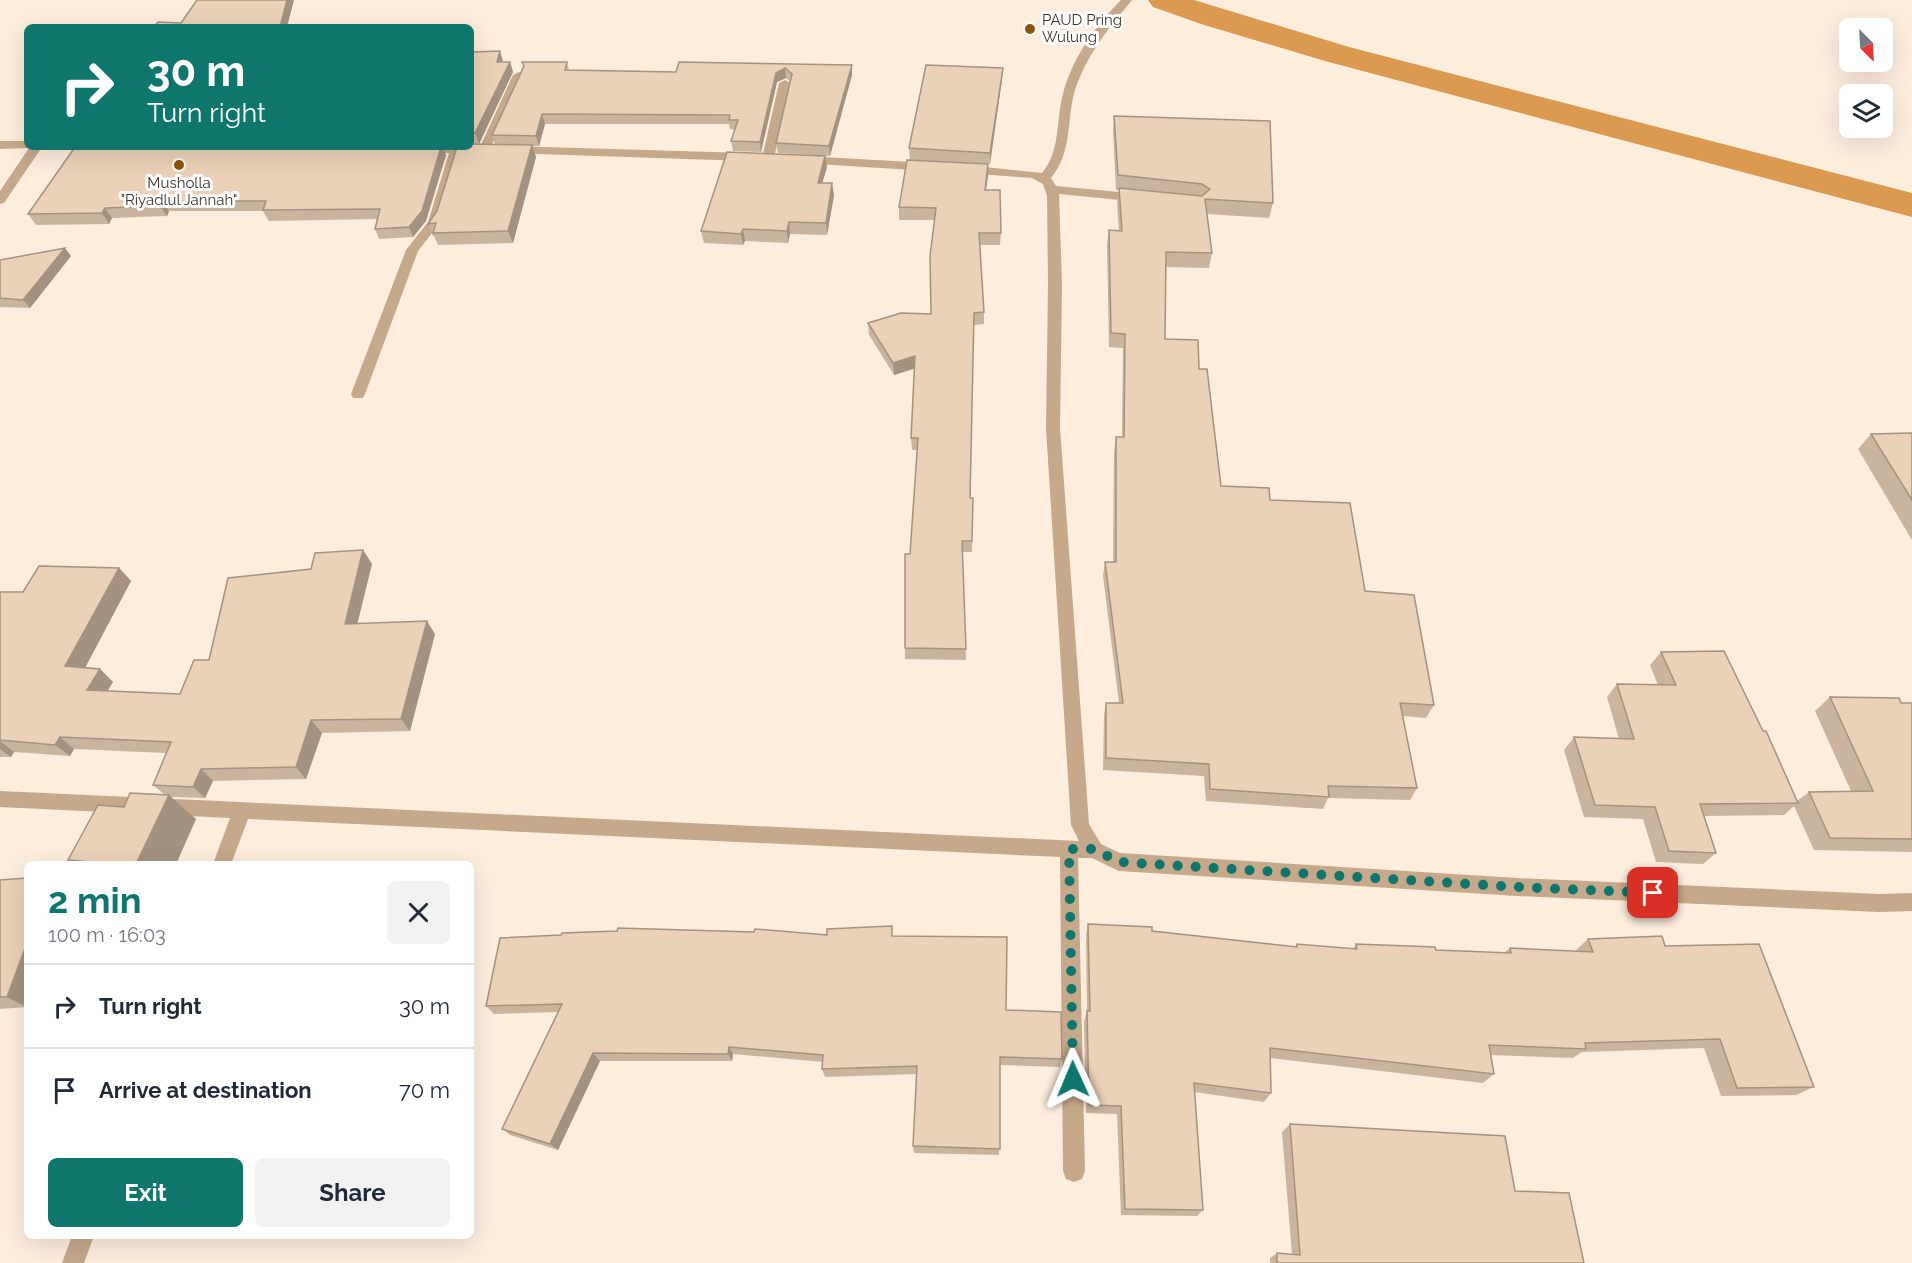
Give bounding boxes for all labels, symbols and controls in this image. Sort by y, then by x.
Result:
place label: PAUD Pring Wulung [1042,11,1122,46]
north arrow [1839,18,1893,72]
map controls [1839,18,1893,138]
marker: PAUD Pring Wulung [1023,22,1037,36]
text: 30 m [147,47,245,96]
icon: right [48,48,126,126]
button: layers [1839,84,1893,138]
text: Turn right [147,97,266,128]
marker: Musholla "Riyadlul Jannah" [172,158,186,172]
place label: Musholla "Riyadlul Jannah" [121,174,237,209]
pin [1627,867,1678,918]
icon: arrive [1636,876,1669,909]
text: 2 min [48,879,141,921]
button: close [387,881,450,944]
text: 100 m · 16:03 [48,923,166,947]
icon: right [48,990,81,1023]
text: Turn right [99,993,202,1019]
text: 30 m [399,993,450,1019]
position arrow [1041,1047,1105,1111]
icon: arrive [48,1074,81,1107]
text: Arrive at destination [99,1077,312,1103]
text: 70 m [399,1077,450,1103]
button: Exit [48,1158,243,1227]
button: Share [255,1158,450,1227]

